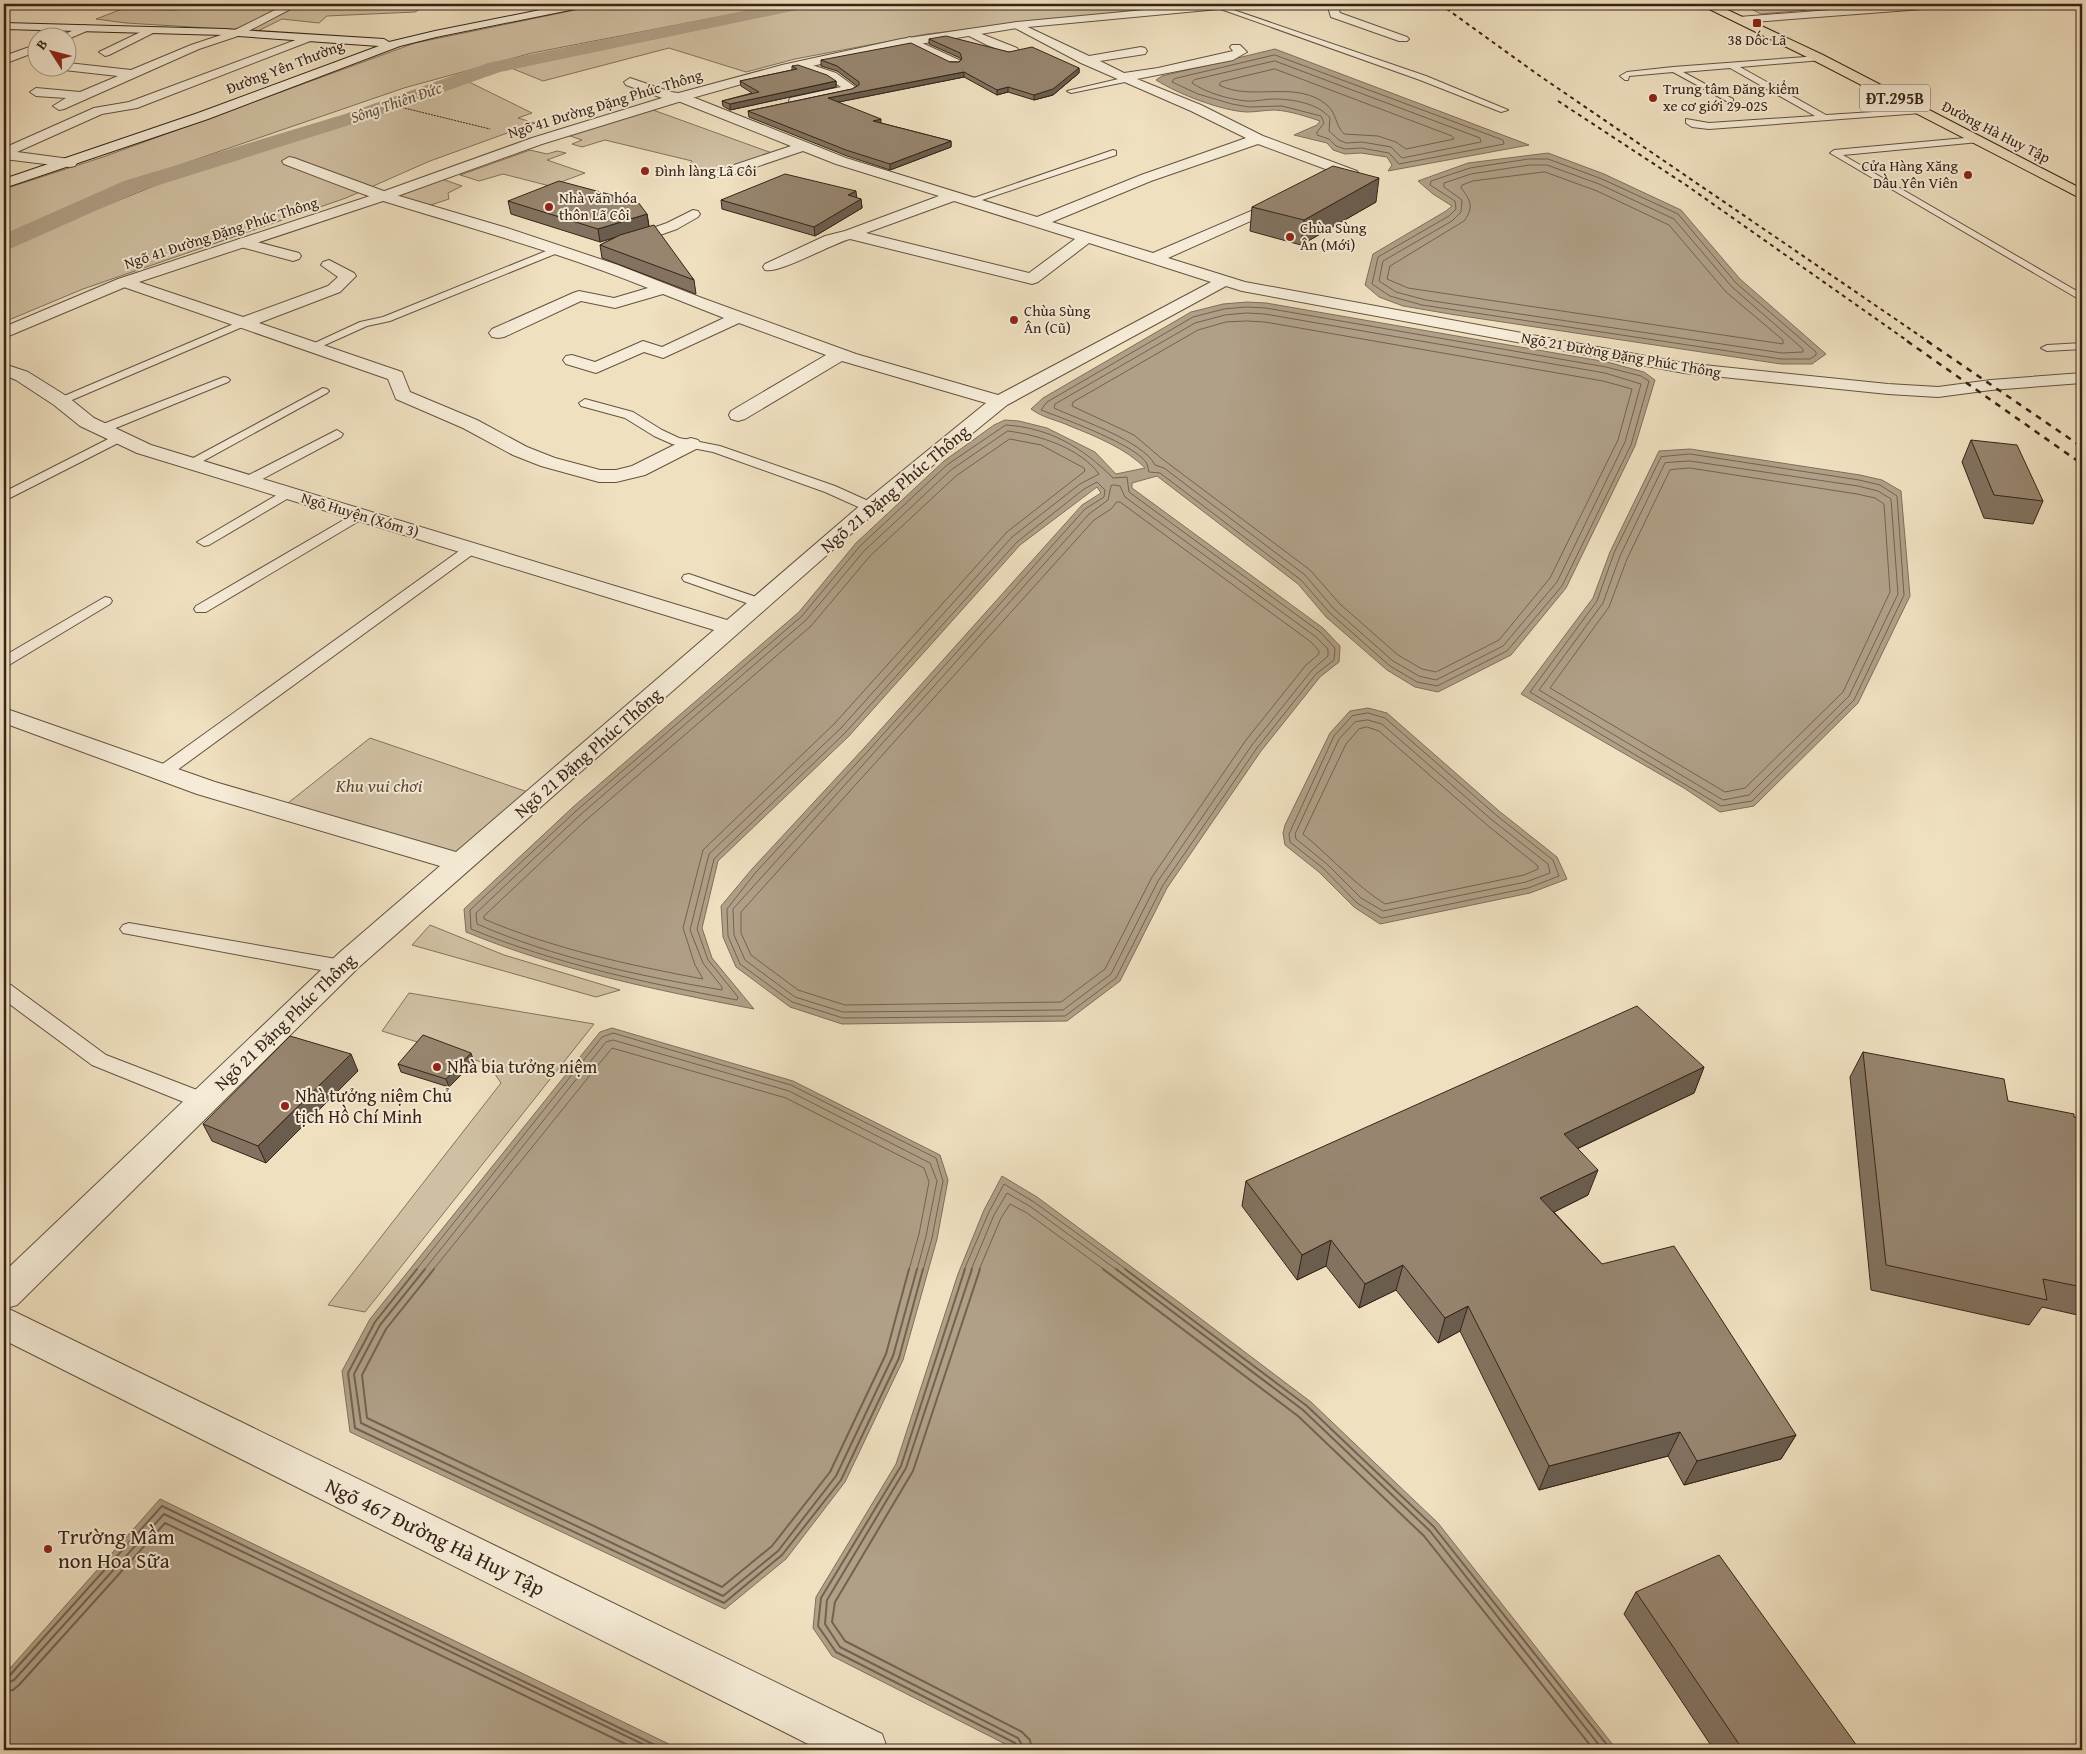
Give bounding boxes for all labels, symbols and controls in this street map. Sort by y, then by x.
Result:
marker: 38 Dốc Lã [1751,17,1763,29]
north arrow [28,28,78,78]
place label: 38 Dốc Lã [1728,29,1786,50]
street label: Đường Yên Thường [223,34,347,99]
text: B [31,35,52,54]
street label: Ngõ 41 Đường Đặng Phúc Thông [505,64,705,143]
water label: Sông Thiên Đức [347,75,446,129]
place label: Trung tâm Đăng kiểm xe cơ giới 29-02S [1663,78,1800,116]
road number: ĐT.295B [1860,85,1930,112]
marker: Trung tâm Đăng kiểm xe cơ giới 29-02S [1647,92,1659,104]
street label: Đường Hà Huy Tập [1938,95,2054,168]
place label: Cửa Hàng Xăng Dầu Yên Viên [1861,155,1959,193]
place label: Đình làng Lã Côi [655,160,757,181]
marker: Đình làng Lã Côi [639,165,651,177]
marker: Cửa Hàng Xăng Dầu Yên Viên [1962,169,1974,181]
place label: Nhà văn hóa thôn Lã Côi [559,187,637,225]
street label: Ngõ 41 Đường Đặng Phúc Thông [121,191,321,274]
marker: Nhà văn hóa thôn Lã Côi [543,201,555,213]
place label: Chùa Sùng Ân (Mới) [1300,217,1367,255]
marker: Chùa Sùng Ân (Mới) [1284,231,1296,243]
place label: Chùa Sùng Ân (Cũ) [1024,300,1091,338]
marker: Chùa Sùng Ân (Cũ) [1008,314,1020,326]
street label: Ngõ 21 Đường Đặng Phúc Thông [1520,327,1723,383]
street label: Ngõ 21 Đặng Phúc Thông [814,418,975,559]
street label: Ngõ Huyện (Xóm 3) [299,487,422,542]
street label: Ngõ 21 Đặng Phúc Thông [508,681,667,824]
park label: Khu vui chơi [335,772,423,799]
street label: Ngõ 21 Đặng Phúc Thông [208,947,362,1096]
place label: Nhà bia tưởng niệm [447,1053,598,1080]
marker: Nhà bia tưởng niệm [431,1061,443,1073]
place label: Nhà tưởng niệm Chủ tịch Hồ Chí Minh [295,1082,452,1130]
marker: Nhà tưởng niệm Chủ tịch Hồ Chí Minh [279,1100,291,1112]
street label: Ngõ 467 Đường Hà Huy Tập [320,1470,550,1603]
place label: Trường Mầm non Hoa Sữa [58,1521,175,1576]
marker: Trường Mầm non Hoa Sữa [42,1543,54,1555]

